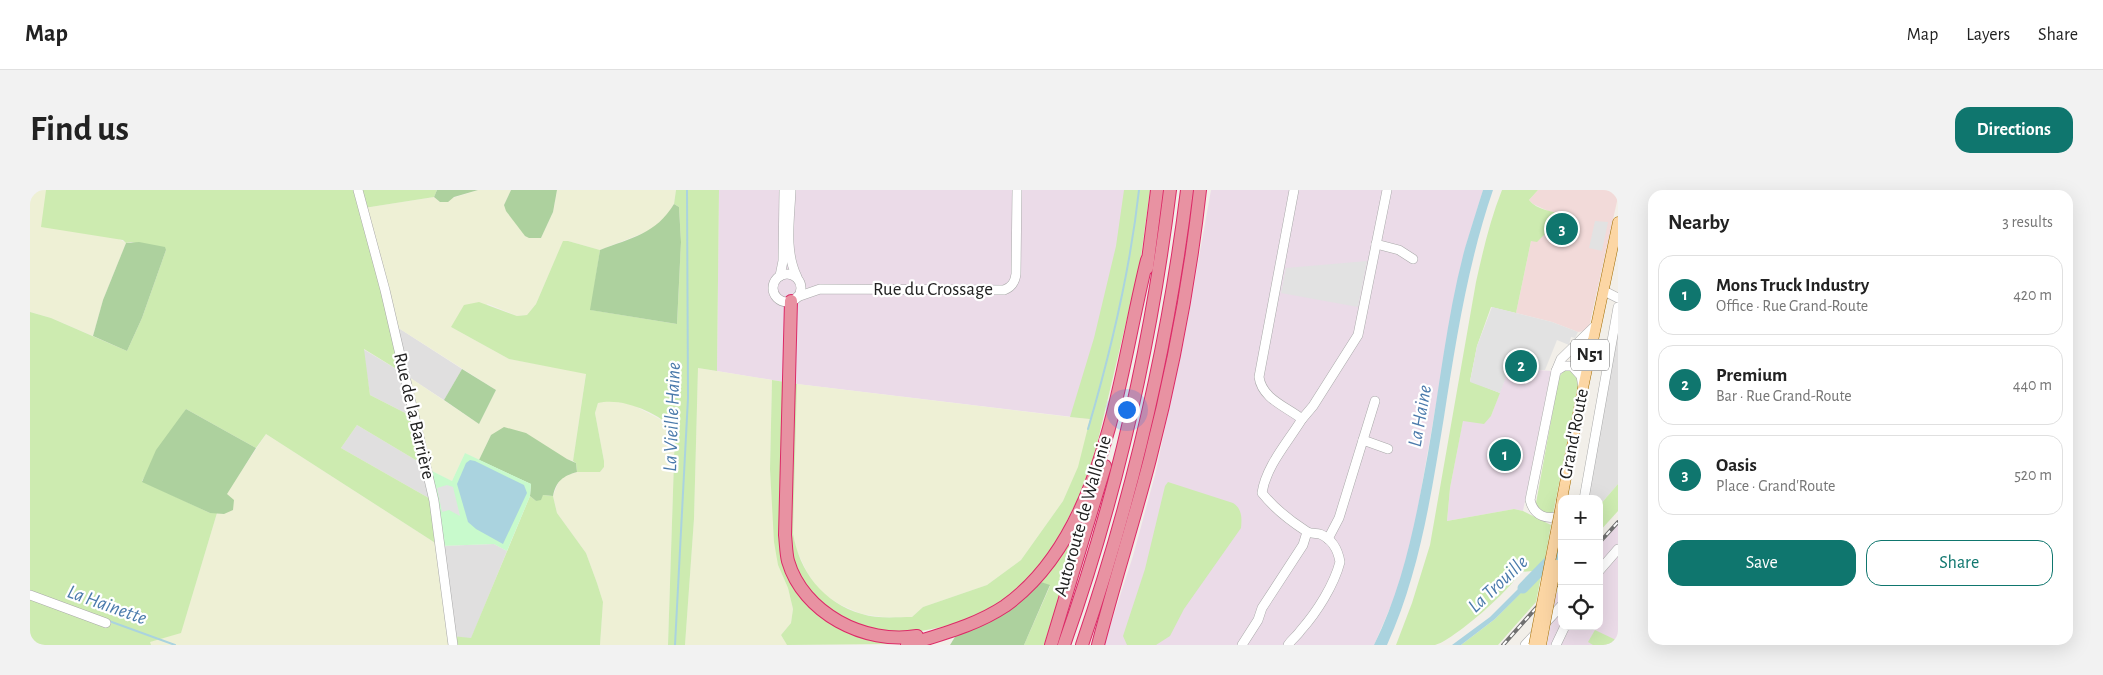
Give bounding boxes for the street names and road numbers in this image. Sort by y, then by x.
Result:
street label: Rue du Crossage [873,280,993,299]
road number: N51 [1571,340,1609,370]
street label: Rue de la Barrière [390,351,438,481]
street label: Grand'Route [1556,387,1592,481]
street label: Autoroute de Wallonie [1051,433,1115,599]

